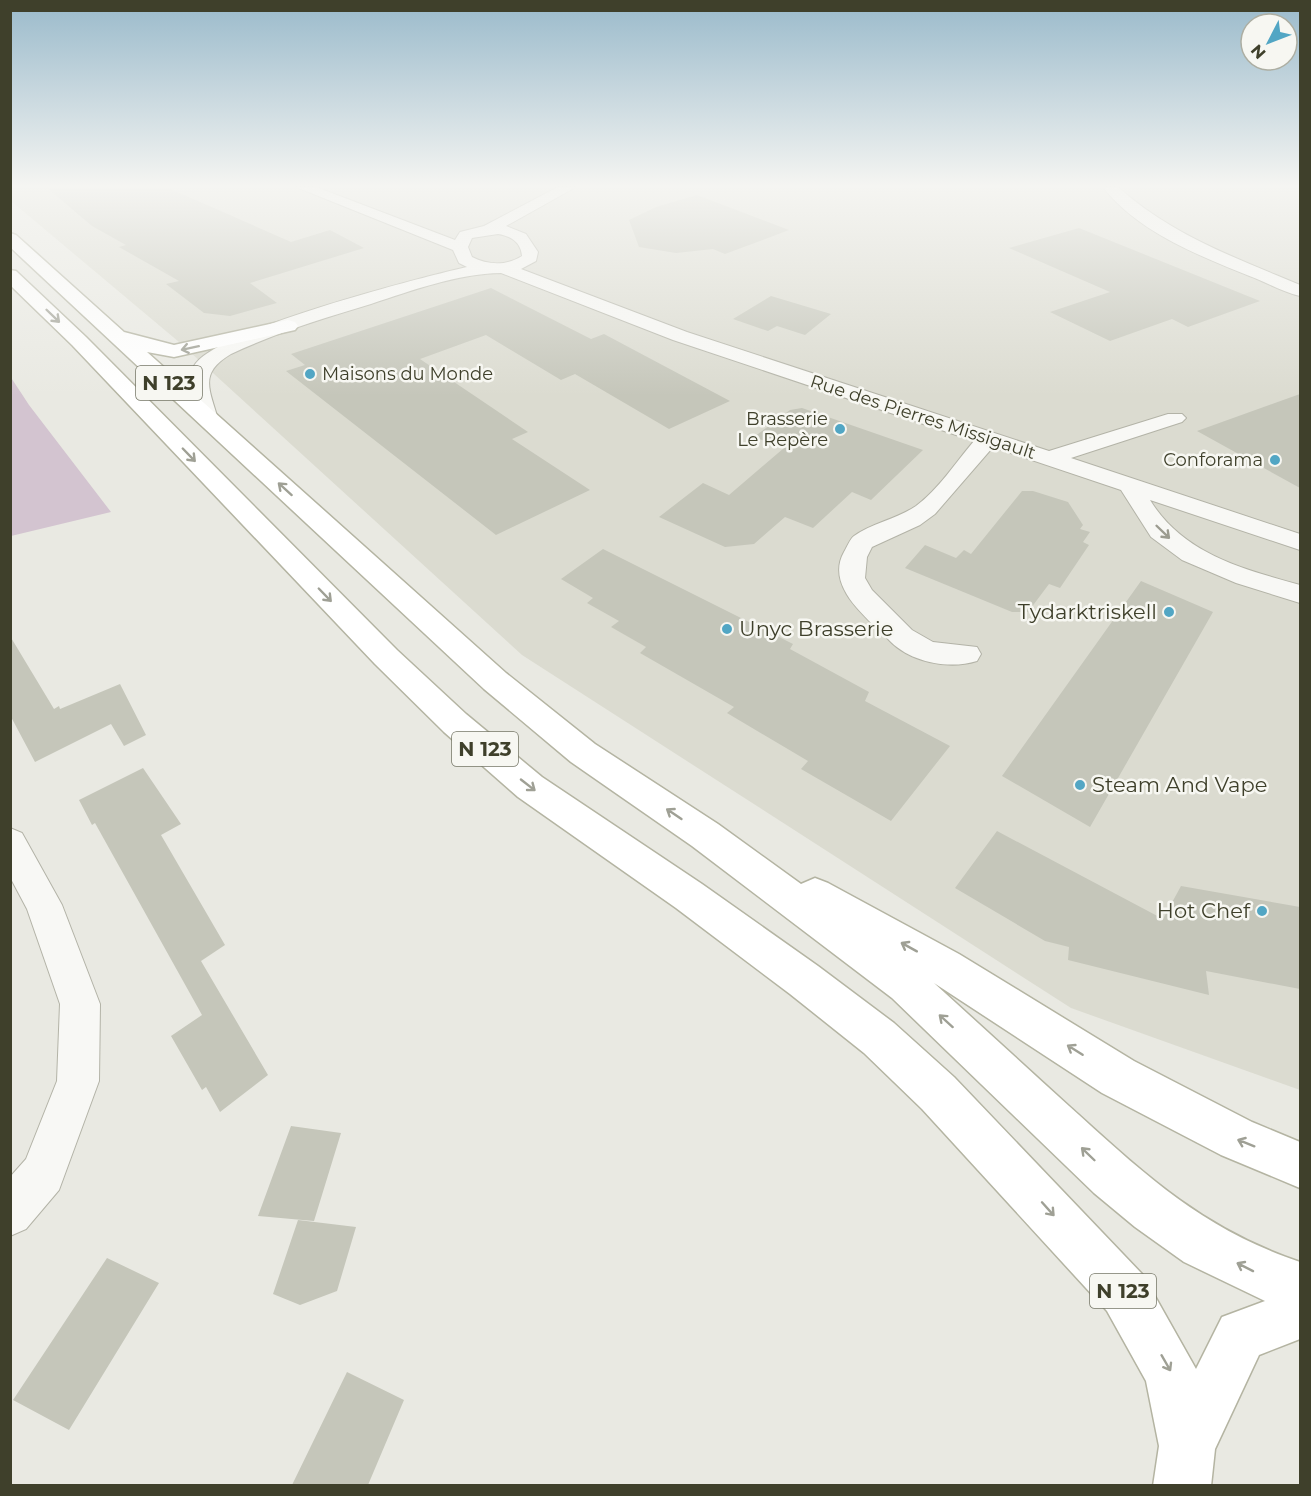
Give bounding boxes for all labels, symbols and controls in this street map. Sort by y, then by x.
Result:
north arrow [1239,12,1299,72]
text: N [1247,41,1270,63]
one-way arrow [45,308,60,323]
one-way arrow [181,343,200,354]
place label: Maisons du Monde [322,363,493,385]
road number: N 123 [136,366,202,400]
marker: Maisons du Monde [303,367,317,381]
street label: Rue des Pierres Missigault [807,370,1039,464]
place label: Brasserie Le Repère [737,408,828,451]
marker: Brasserie Le Repère [833,422,847,436]
one-way arrow [182,447,196,462]
place label: Conforama [1163,449,1263,471]
marker: Conforama [1268,453,1282,467]
one-way arrow [278,482,293,496]
one-way arrow [1155,525,1170,540]
one-way arrow [318,587,332,602]
place label: Tydarktriskell [1018,599,1157,624]
marker: Tydarktriskell [1162,605,1176,619]
place label: Unyc Brasserie [739,616,893,641]
marker: Unyc Brasserie [720,622,734,636]
road number: N 123 [452,732,518,766]
place label: Steam And Vape [1092,772,1267,797]
marker: Steam And Vape [1073,778,1087,792]
one-way arrow [520,779,536,792]
one-way arrow [666,808,682,820]
place label: Hot Chef [1157,898,1251,923]
marker: Hot Chef [1255,904,1269,918]
one-way arrow [901,941,918,953]
one-way arrow [939,1014,954,1028]
one-way arrow [1067,1043,1084,1055]
one-way arrow [1237,1137,1256,1148]
one-way arrow [1081,1146,1096,1161]
one-way arrow [1041,1201,1055,1216]
one-way arrow [1237,1261,1255,1273]
road number: N 123 [1090,1274,1156,1308]
one-way arrow [1160,1354,1172,1371]

